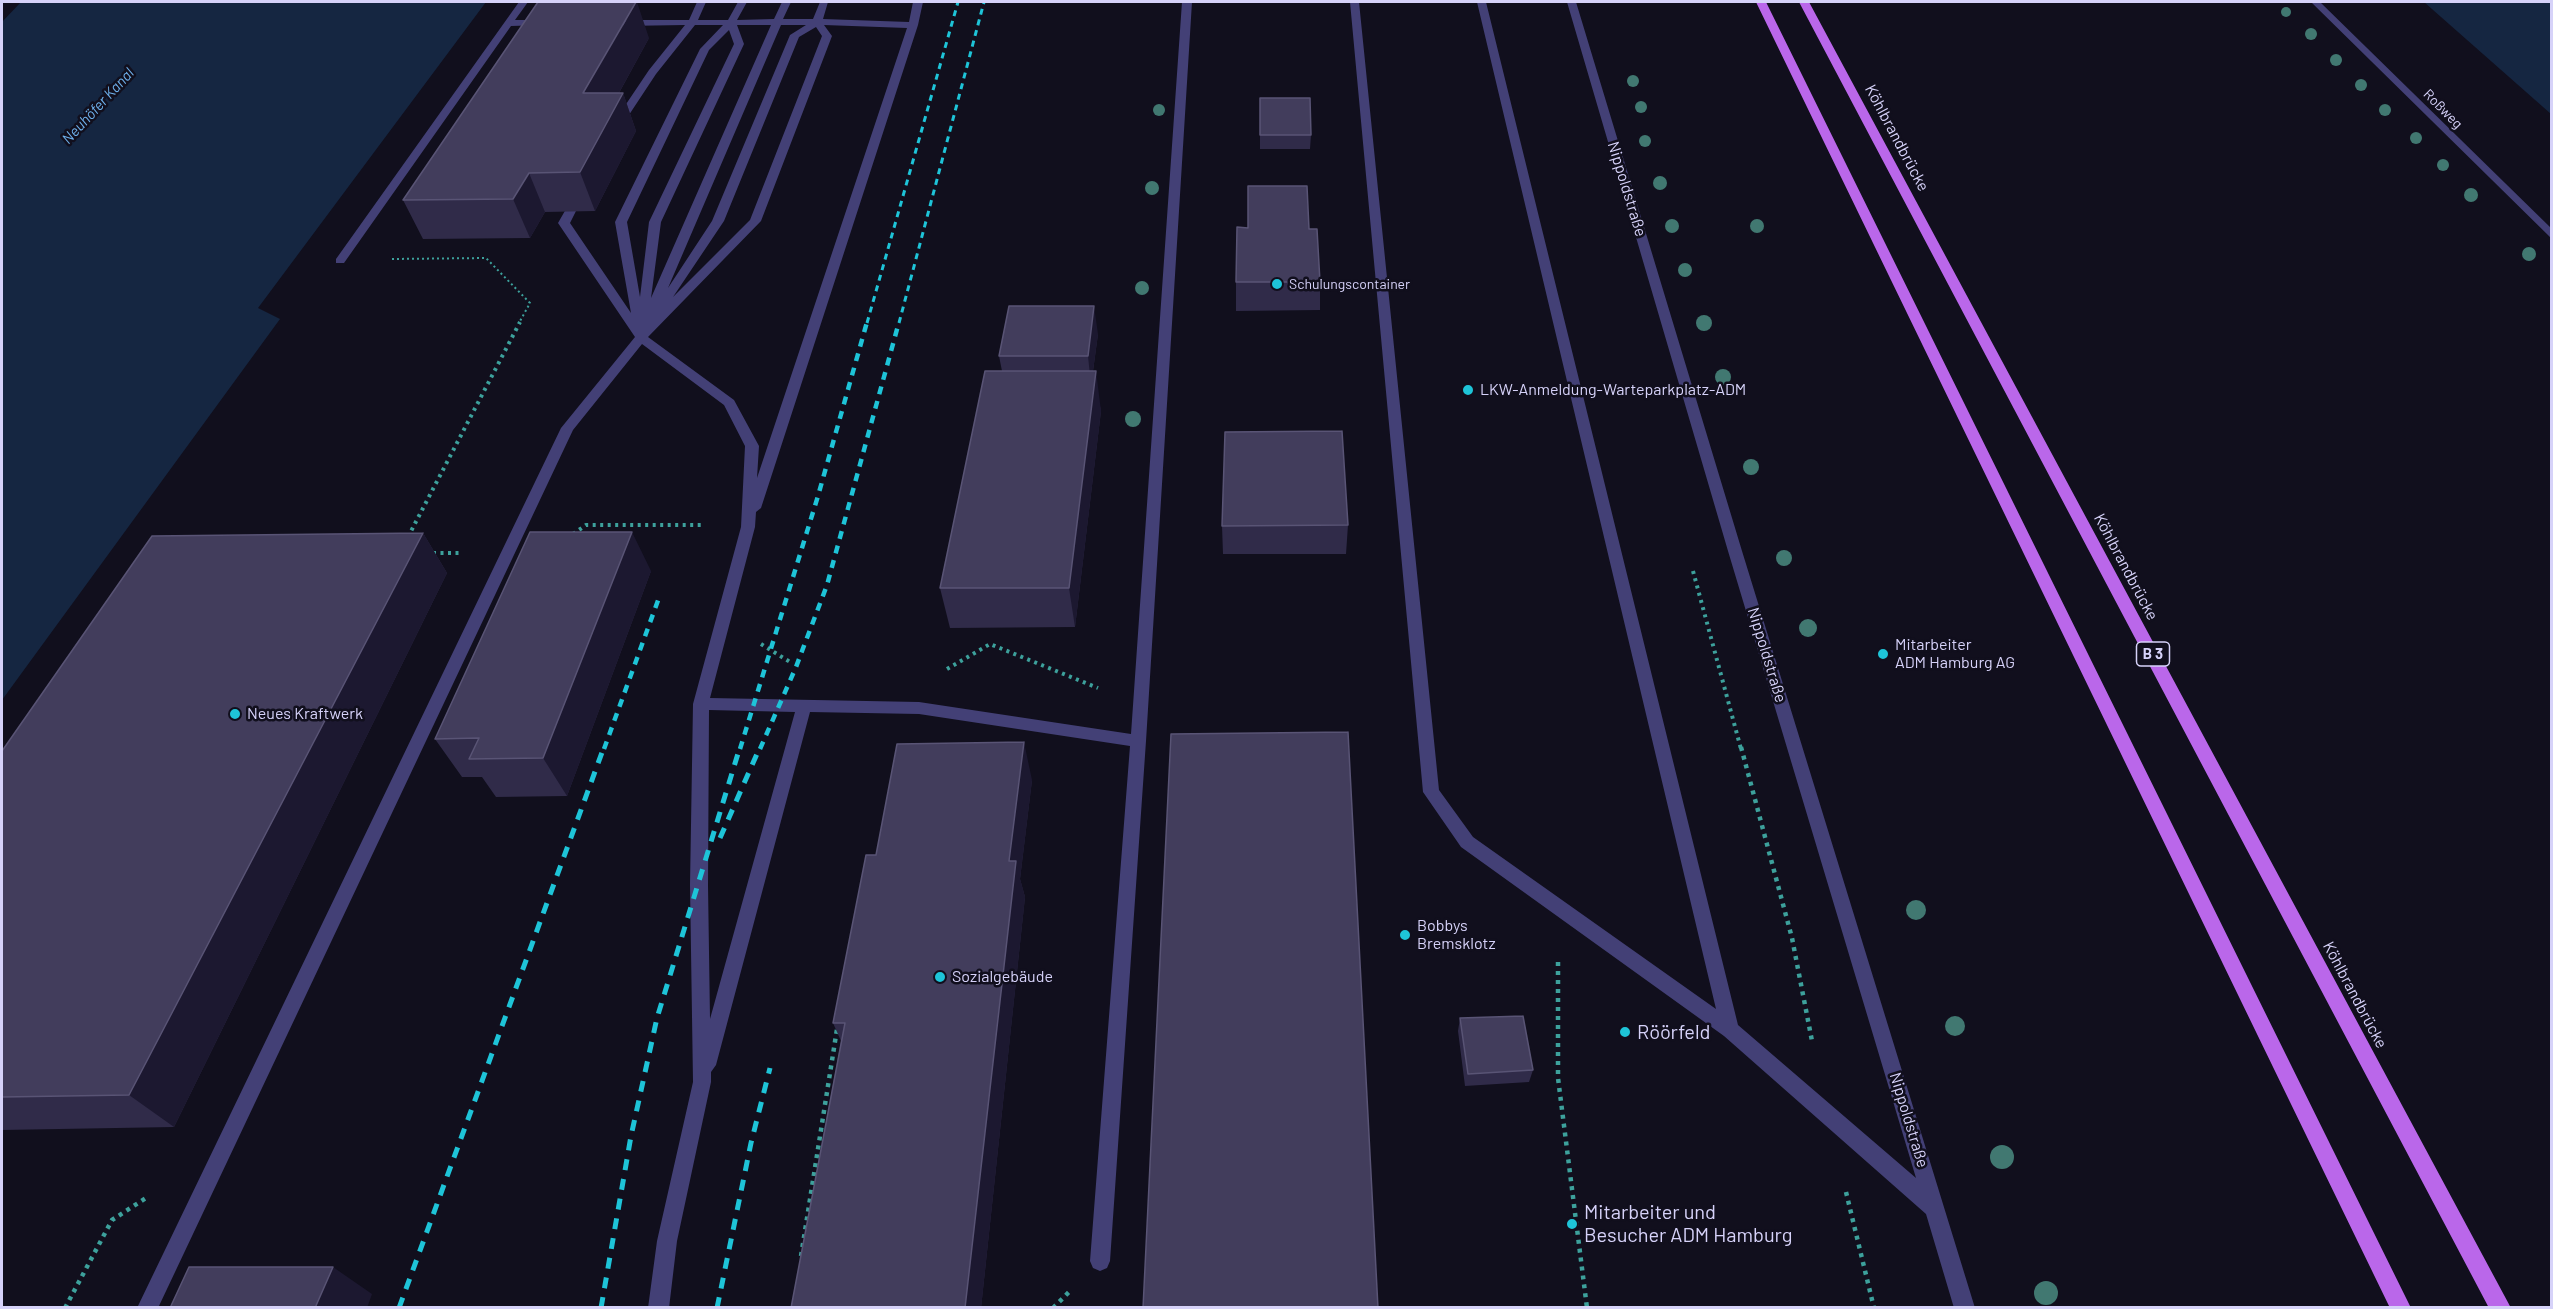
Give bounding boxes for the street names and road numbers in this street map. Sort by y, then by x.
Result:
street label: Köhlbrandbrücke [1861,81,1933,195]
street label: Roßweg [2420,86,2466,132]
street label: Nippoldstraße [1603,139,1651,239]
street label: Köhlbrandbrücke [2090,510,2162,624]
street label: Nippoldstraße [1743,605,1791,705]
road number: B 3 [2136,642,2170,666]
street label: Köhlbrandbrücke [2319,938,2391,1052]
street label: Nippoldstraße [1885,1070,1933,1170]

